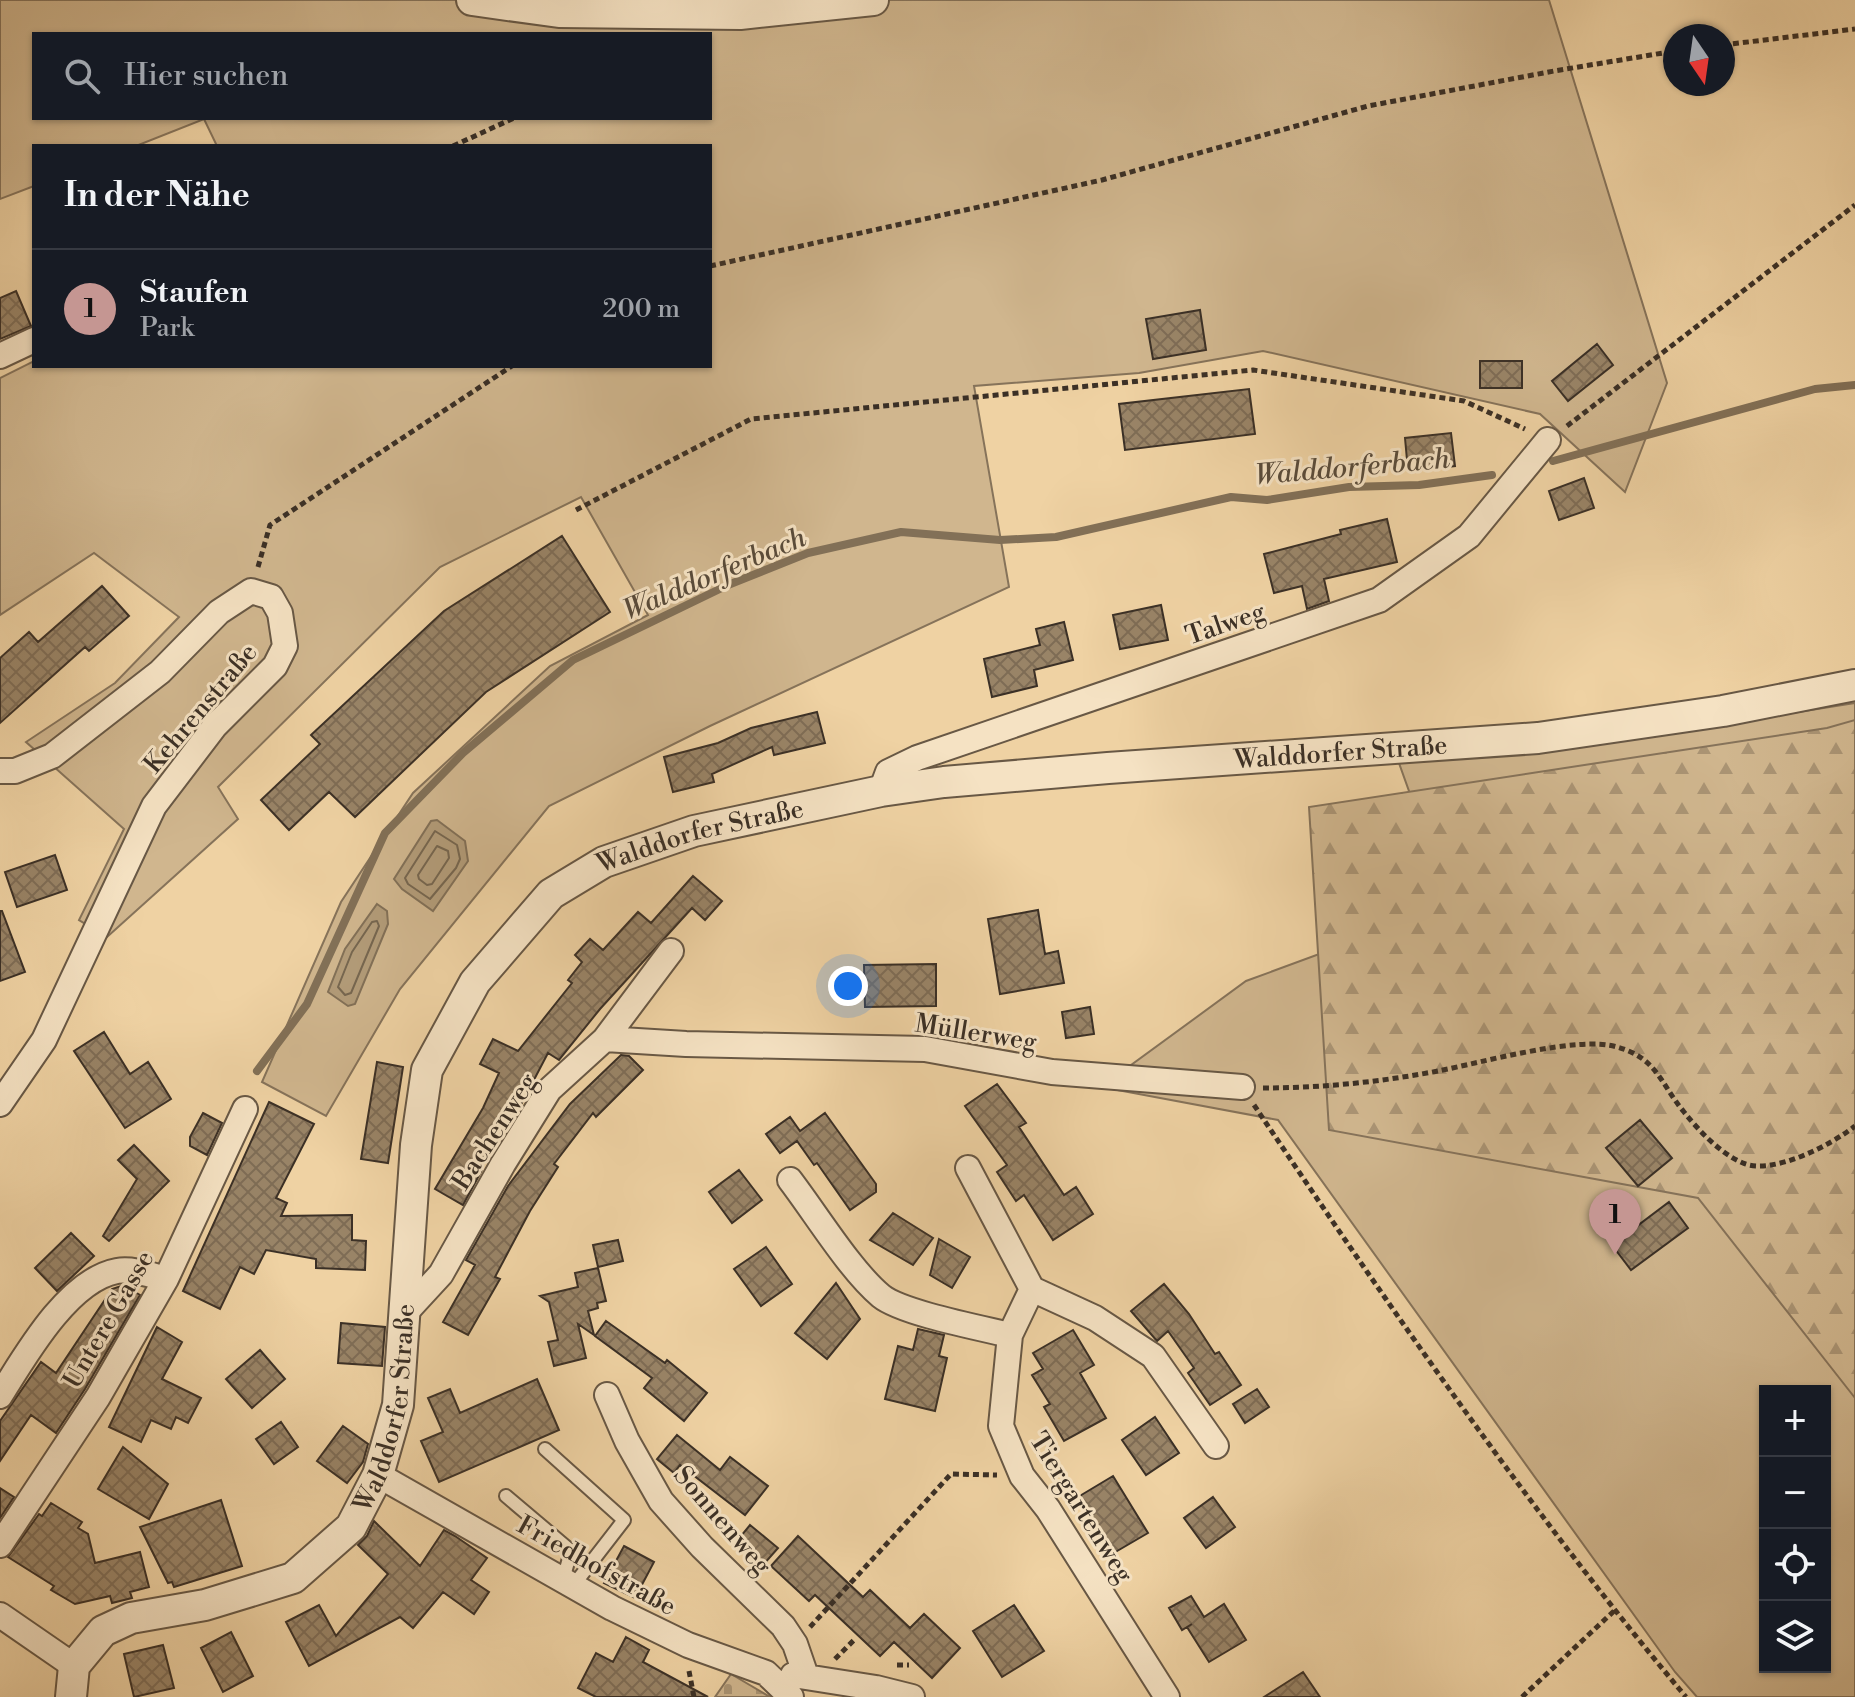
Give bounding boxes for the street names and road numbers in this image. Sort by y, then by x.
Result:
street label: Talweg [1181,595,1270,652]
street label: Kehrenstraße [137,637,264,780]
street label: Walddorfer Straße [1232,729,1448,776]
street label: Walddorfer Straße [592,793,807,881]
street label: Müllerweg [913,1008,1040,1058]
street label: Bachenweg [445,1067,545,1197]
street label: Untere Gasse [57,1245,161,1394]
street label: Walddorfer Straße [346,1303,422,1519]
street label: Tiergartenweg [1022,1426,1140,1589]
street label: Sonnenweg [666,1460,778,1582]
street label: Friedhofstraße [511,1509,682,1623]

